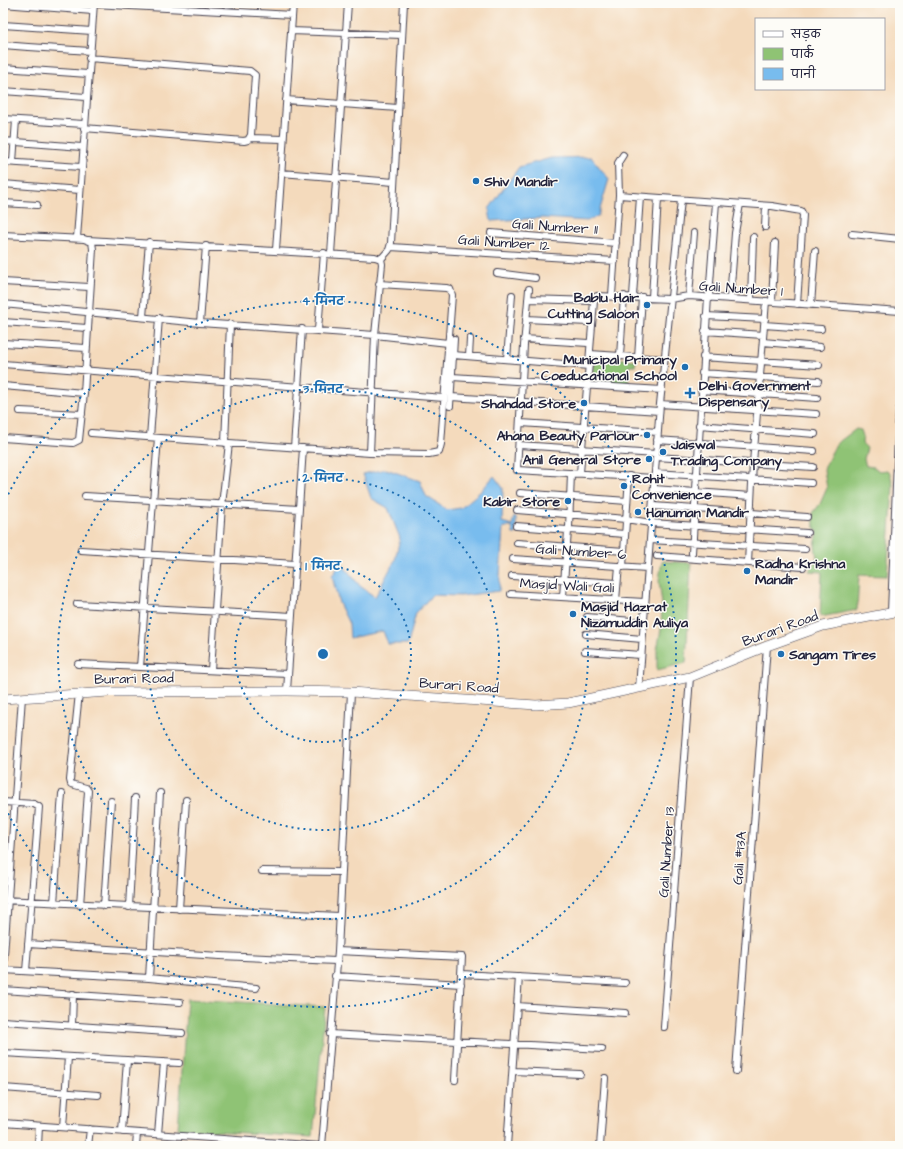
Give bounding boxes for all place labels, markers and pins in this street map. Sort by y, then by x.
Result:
place label: Shiv Mandir [483,172,558,192]
marker: Shiv Mandir [471,176,481,186]
place label: Bablu Hair Cutting Saloon [548,288,639,325]
marker: Bablu Hair Cutting Saloon [642,300,652,310]
place label: Municipal Primary Coeducational School [541,350,678,386]
marker: Municipal Primary Coeducational School [680,362,690,372]
place label: Delhi Government Dispensary [699,376,811,412]
marker: Delhi Government Dispensary [684,387,696,399]
place label: Shahdad Store [480,394,576,414]
marker: Shahdad Store [579,398,589,408]
place label: Ahana Beauty Parlour [497,426,639,446]
marker: Ahana Beauty Parlour [642,430,652,440]
place label: Jaiswal Trading Company [670,435,782,472]
marker: Jaiswal Trading Company [658,447,668,457]
place label: Anil General Store [523,450,641,470]
marker: Anil General Store [644,454,654,464]
place label: Rohit Convenience [632,469,712,505]
marker: Rohit Convenience [619,481,629,491]
place label: Kabir Store [483,492,560,512]
marker: Kabir Store [563,496,573,506]
place label: Hanuman Mandir [646,503,749,523]
marker: Hanuman Mandir [633,507,643,517]
place label: Radha Krishna Mandir [755,554,846,590]
marker: Radha Krishna Mandir [742,566,752,576]
place label: Masjid Hazrat Nizamuddin Auliya [581,597,689,633]
marker: Masjid Hazrat Nizamuddin Auliya [568,609,578,619]
place label: Sangam Tires [788,645,876,666]
centre of rings [316,647,330,661]
marker: Sangam Tires [776,649,786,659]

